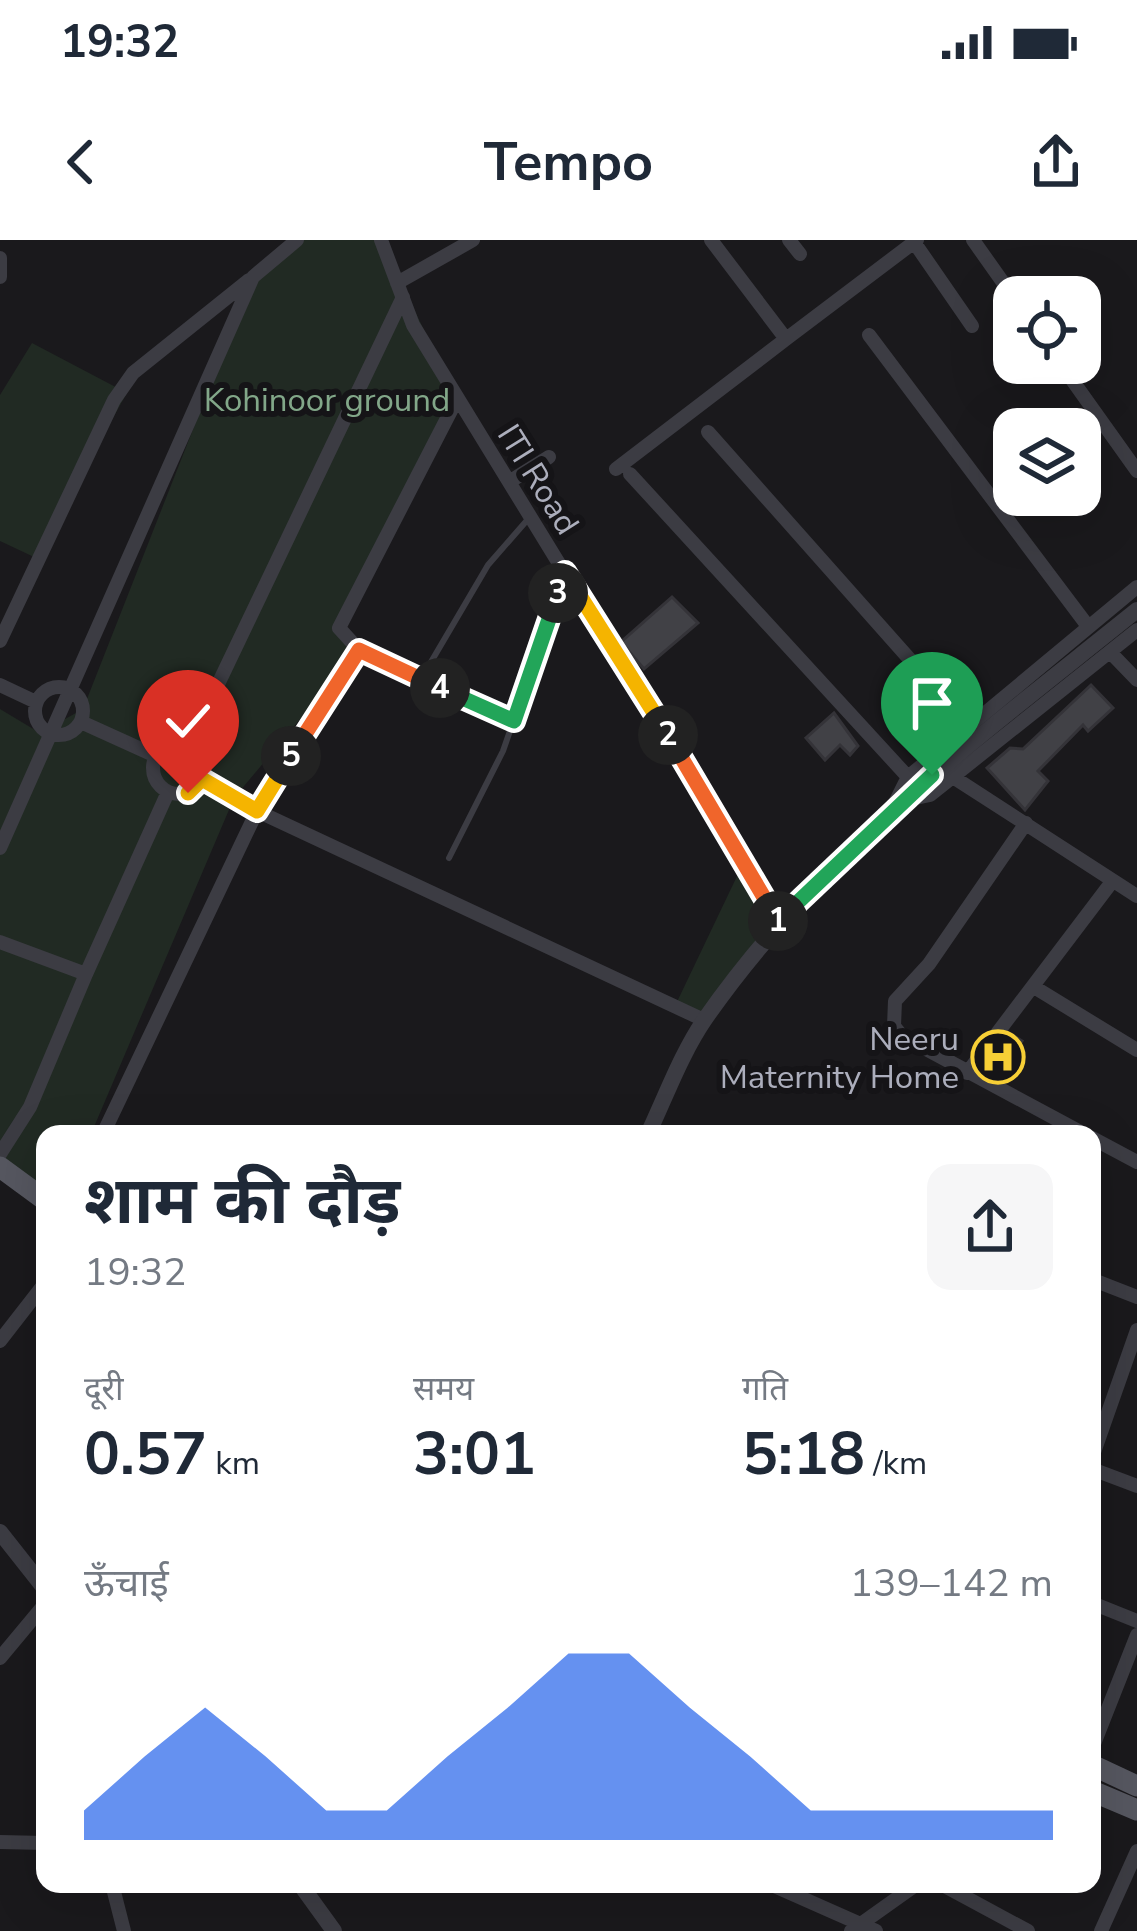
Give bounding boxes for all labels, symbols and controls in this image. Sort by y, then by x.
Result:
text: 19:32 [60,12,179,73]
text: Tempo [484,125,653,199]
icon: back [48,129,114,195]
icon: share [1023,129,1089,195]
map controls [993,276,1101,516]
button: locate [993,276,1101,384]
park label: Kohinoor ground [204,378,450,423]
button: layers [993,408,1101,516]
street label: ITI Road [486,416,589,543]
pin: 3 [528,563,588,623]
text: 3 [548,570,568,615]
pin [881,652,983,775]
pin: 4 [410,658,470,718]
text: 4 [430,665,450,710]
pin [137,670,239,793]
icon: arrive [899,670,965,736]
icon: check [155,688,221,754]
pin: 2 [638,705,698,765]
text: 2 [658,712,678,757]
pin: 5 [261,726,321,786]
text: 5 [281,733,301,778]
pin: 1 [748,891,808,951]
text: 1 [768,898,788,943]
place label: Neeru Maternity Home [720,1017,959,1100]
hospital icon: Neeru Maternity Home [970,1029,1026,1085]
text: शाम की दौड़ [84,1156,400,1246]
button: share [927,1164,1053,1290]
text: 19:32 [84,1246,187,1299]
text: दूरी [84,1367,124,1412]
text: समय [413,1367,474,1412]
text: गति [742,1367,788,1412]
text: 0.57 [84,1413,207,1495]
text: 3:01 [413,1413,536,1495]
text: 5:18 [742,1413,865,1495]
text: km [207,1441,260,1486]
text: /km [865,1441,927,1486]
text: ऊँचाई [84,1557,169,1610]
text: 139–142 m [850,1557,1053,1610]

